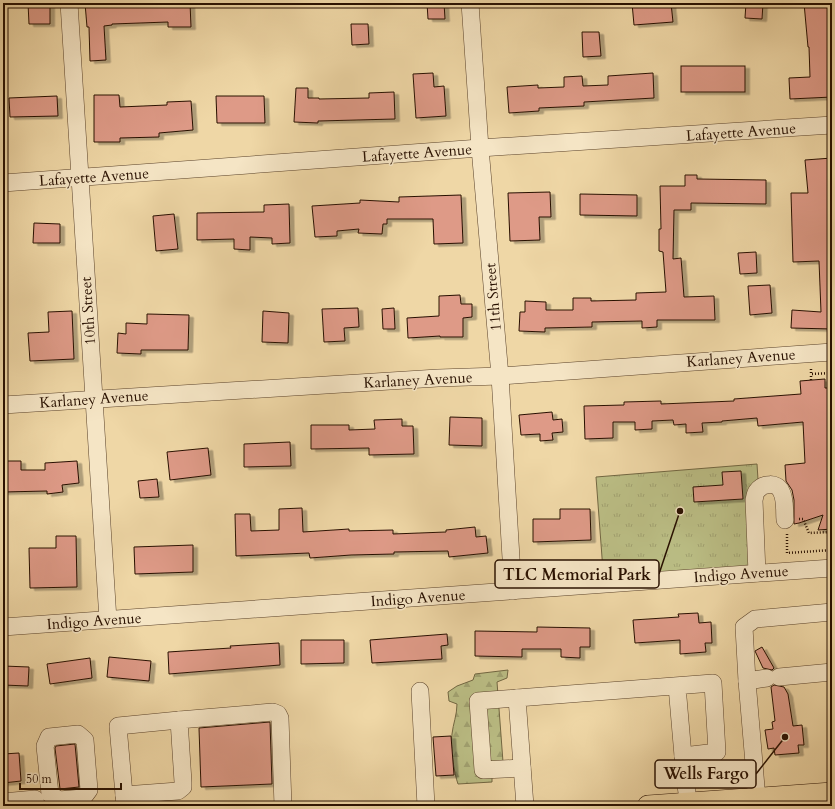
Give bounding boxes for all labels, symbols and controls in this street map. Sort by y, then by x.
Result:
street label: Lafayette Avenue [685,118,797,146]
street label: Lafayette Avenue [361,139,473,167]
street label: Lafayette Avenue [38,163,150,191]
street label: 11th Street [480,262,506,332]
street label: 10th Street [76,276,100,346]
street label: Karlaney Avenue [686,344,796,372]
street label: Karlaney Avenue [363,367,473,393]
street label: Karlaney Avenue [39,385,149,413]
callout: TLC Memorial Park [495,560,659,588]
street label: Indigo Avenue [693,561,789,587]
text: TLC Memorial Park [503,564,651,586]
street label: Indigo Avenue [370,585,466,611]
street label: Indigo Avenue [46,608,142,634]
callout: Wells Fargo [655,760,756,788]
text: Wells Fargo [662,763,749,785]
scale bar [20,765,121,791]
text: 50 m [26,771,53,787]

